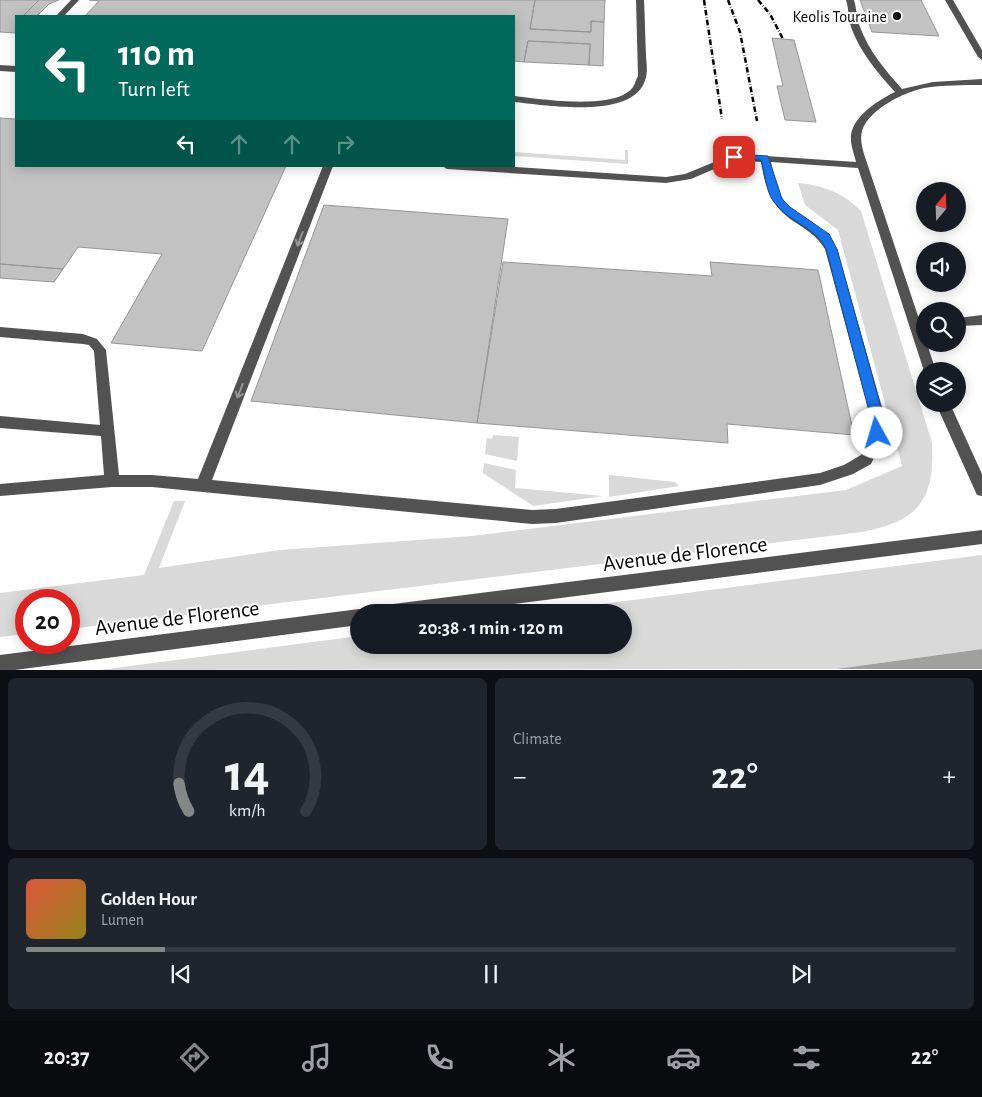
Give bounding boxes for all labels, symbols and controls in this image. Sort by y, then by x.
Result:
place label: Keolis Touraine [792,9,887,25]
marker: Keolis Touraine [891,10,903,22]
icon: left [35,35,100,100]
text: 110 m [118,37,195,72]
text: Turn left [118,78,190,100]
icon: left [172,130,200,158]
icon: ahead [225,130,253,158]
icon: ahead [278,130,306,158]
icon: right [331,130,359,158]
pin [713,136,755,178]
icon: arrive [720,143,748,171]
north arrow [916,182,966,232]
map controls [916,182,966,412]
one-way arrow [294,232,303,247]
button: sound [916,242,966,292]
button: search [916,302,966,352]
button: layers [916,362,966,412]
one-way arrow [235,383,245,398]
position arrow [850,406,902,458]
street label: Avenue de Florence [602,533,769,575]
speed limit sign: 20 [15,589,80,654]
street label: Avenue de Florence [94,597,261,639]
text: 20:38 · 1 min · 120 m [419,619,563,638]
text: Climate [513,731,562,747]
text: 14 [225,748,270,800]
text: 22° [711,758,758,796]
text: − [513,763,526,791]
text: + [943,763,956,791]
text: km/h [229,802,266,820]
text: Golden Hour [101,890,197,909]
text: Lumen [101,912,144,928]
icon: previous [167,960,195,988]
icon: pause [477,960,505,988]
icon: next [787,960,815,988]
icon: directions [177,1040,212,1075]
icon: music [299,1040,334,1075]
icon: phone [422,1040,457,1075]
icon: climate [544,1040,579,1075]
icon: car [666,1040,701,1075]
icon: filters [789,1040,824,1075]
text: 20:37 [44,1046,90,1068]
text: 22° [911,1046,938,1068]

